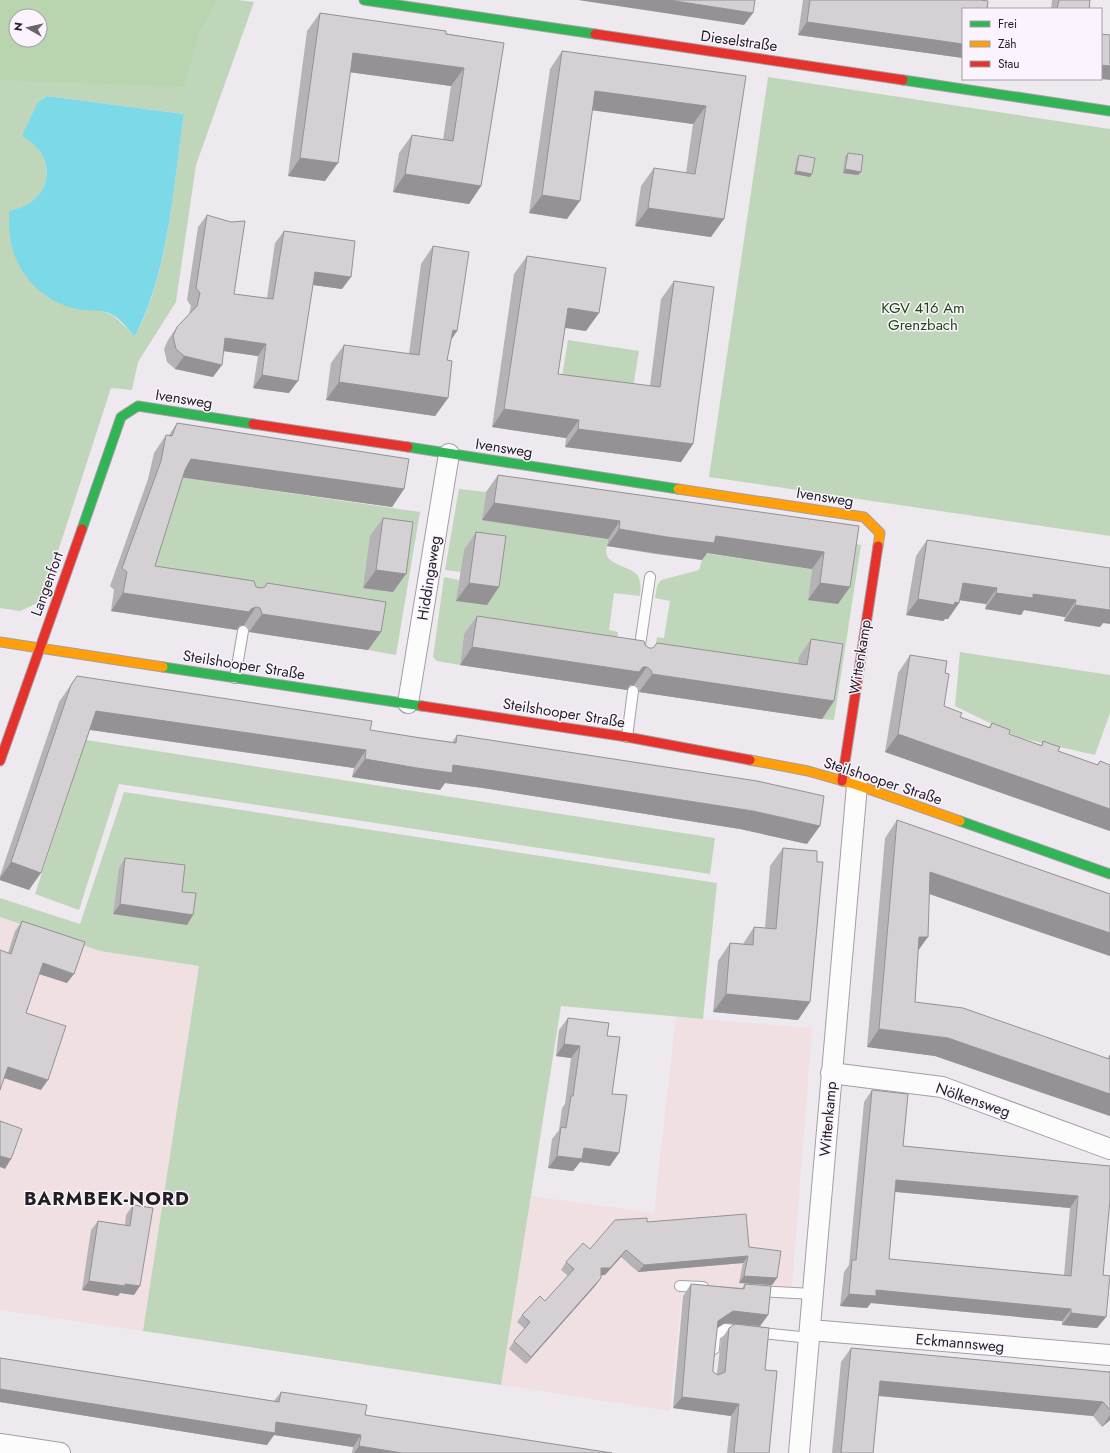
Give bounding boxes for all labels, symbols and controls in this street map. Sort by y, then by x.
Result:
north arrow [8,8,48,48]
legend [962,8,1102,80]
text: Frei [998,15,1017,33]
text: N [10,21,27,32]
street label: Dieselstraße [699,25,779,57]
text: Zäh [998,35,1017,53]
text: Stau [998,55,1020,73]
park label: KGV 416 Am Grenzbach [881,297,965,336]
street label: Ivensweg [154,384,214,414]
street label: Ivensweg [474,433,534,463]
street label: Ivensweg [795,482,855,512]
street label: Hiddingaweg [411,534,447,622]
street label: Langenfort [25,548,69,619]
street label: Wittenkamp [843,617,877,696]
street label: Steilshooper Straße [181,644,307,686]
street label: Steilshooper Straße [501,692,627,734]
street label: Steilshooper Straße [821,751,945,811]
street label: Nölkensweg [933,1077,1013,1123]
street label: Wittenkamp [814,1080,842,1158]
district label: BARMBEK-NORD [24,1185,190,1212]
street label: Eckmannsweg [915,1328,1005,1358]

